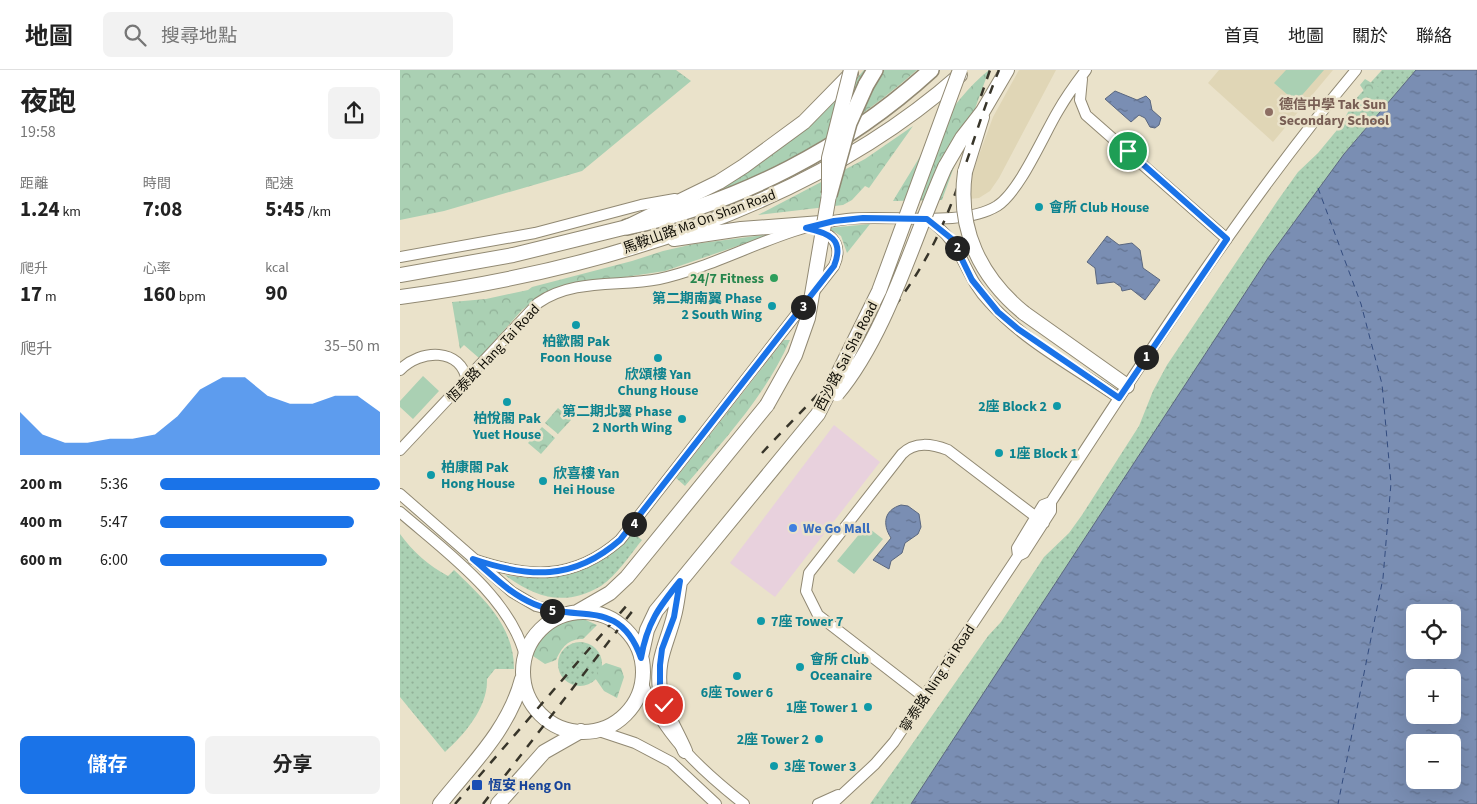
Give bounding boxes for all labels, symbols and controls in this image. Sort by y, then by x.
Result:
search box [103,12,453,57]
text: 地圖 [25,19,73,54]
icon: search [121,21,149,49]
text: 搜尋地點 [161,23,237,50]
text: 首頁 [1224,24,1260,49]
text: 地圖 [1288,24,1324,49]
text: 關於 [1352,24,1388,49]
text: 聯絡 [1416,24,1452,49]
text: 夜跑 [20,82,76,122]
button: share [328,87,380,139]
place label: 德信中學 Tak Sun Secondary School [1279,95,1389,131]
marker: 德信中學 Tak Sun Secondary School [1263,106,1275,118]
text: 19:58 [20,121,56,143]
pin [1107,130,1149,172]
icon: arrive [1114,137,1142,165]
text: 距離 [20,174,48,194]
text: 時間 [143,174,171,194]
text: 配速 [265,174,293,194]
street label: 馬鞍山路 Ma On Shan Road [620,185,779,259]
text: 1.24 [20,194,60,224]
text: 7:08 [143,194,182,224]
text: 5:45 [265,194,305,224]
place label: 會所 Club House [1049,198,1149,218]
marker: 會所 Club House [1033,201,1045,213]
text: km [60,202,81,222]
text: /km [305,202,331,222]
pin: 2 [944,236,970,260]
text: 2 [954,238,961,258]
text: kcal [265,258,289,278]
text: 爬升 [20,259,48,279]
text: 心率 [143,259,171,279]
place label: 24/7 Fitness [690,269,764,289]
marker: 24/7 Fitness [768,272,780,284]
text: 90 [265,278,288,308]
text: 17 [20,279,42,309]
text: 160 [143,279,176,309]
text: m [42,287,57,307]
text: bpm [176,287,206,307]
place label: 第二期南翼 Phase 2 South Wing [652,289,763,325]
pin: 3 [790,294,816,320]
text: 3 [800,297,807,317]
street label: 西沙路 Sai Sha Road [811,298,883,415]
street label: 恆泰路 Hang Tai Road [443,300,545,407]
marker: 第二期南翼 Phase 2 South Wing [766,300,778,312]
marker: 柏歡閣 Pak Foon House [570,319,582,331]
place label: 柏歡閣 Pak Foon House [540,332,612,368]
text: 35–50 m [324,335,380,357]
text: 爬升 [20,338,52,360]
pin: 1 [1134,344,1158,370]
text: 1 [1143,347,1150,367]
marker: 欣頌樓 Yan Chung House [652,352,664,364]
place label: 欣頌樓 Yan Chung House [618,365,699,401]
marker: 柏悅閣 Pak Yuet House [501,396,513,408]
place label: 2座 Block 2 [978,397,1047,417]
marker: 2座 Block 2 [1051,400,1063,412]
place label: 第二期北翼 Phase 2 North Wing [562,402,673,438]
place label: 柏悅閣 Pak Yuet House [472,409,541,445]
marker: 第二期北翼 Phase 2 North Wing [676,413,688,425]
place label: 1座 Block 1 [1009,444,1078,464]
marker: 1座 Block 1 [993,447,1005,459]
place label: 柏康閣 Pak Hong House [441,458,515,494]
place label: 欣喜樓 Yan Hei House [553,464,619,500]
marker: 柏康閣 Pak Hong House [425,469,437,481]
text: 200 m [20,473,62,495]
text: 5:36 [100,473,128,495]
marker: 欣喜樓 Yan Hei House [537,475,549,487]
text: 400 m [20,511,62,533]
text: 5:47 [100,511,128,533]
pin: 4 [622,512,646,536]
text: 4 [631,514,638,534]
place label: We Go Mall [803,519,870,539]
marker: We Go Mall [787,522,799,534]
text: 600 m [20,549,62,571]
text: 6:00 [100,549,128,571]
pin: 5 [540,598,564,624]
text: 5 [549,601,556,621]
map controls [1406,604,1461,789]
button: locate [1406,604,1461,659]
place label: 7座 Tower 7 [771,612,843,632]
marker: 7座 Tower 7 [755,615,767,627]
street label: 寧泰路 Ning Tai Road [896,621,980,736]
place label: 會所 Club Oceanaire [810,650,872,686]
marker: 會所 Club Oceanaire [794,661,806,673]
button: + [1406,669,1461,724]
marker: 6座 Tower 6 [731,670,743,682]
place label: 6座 Tower 6 [701,683,773,703]
pin [643,684,685,726]
icon: check [650,691,678,719]
place label: 1座 Tower 1 [786,698,858,718]
marker: 1座 Tower 1 [862,701,874,713]
place label: 2座 Tower 2 [737,730,809,750]
marker: 2座 Tower 2 [813,733,825,745]
button: − [1406,734,1461,789]
button: 儲存 [20,736,195,794]
button: 分享 [205,736,380,794]
place label: 3座 Tower 3 [784,757,856,777]
marker: 3座 Tower 3 [768,760,780,772]
place label: 恆安 Heng On [488,776,571,796]
marker: 恆安 Heng On [470,778,484,792]

